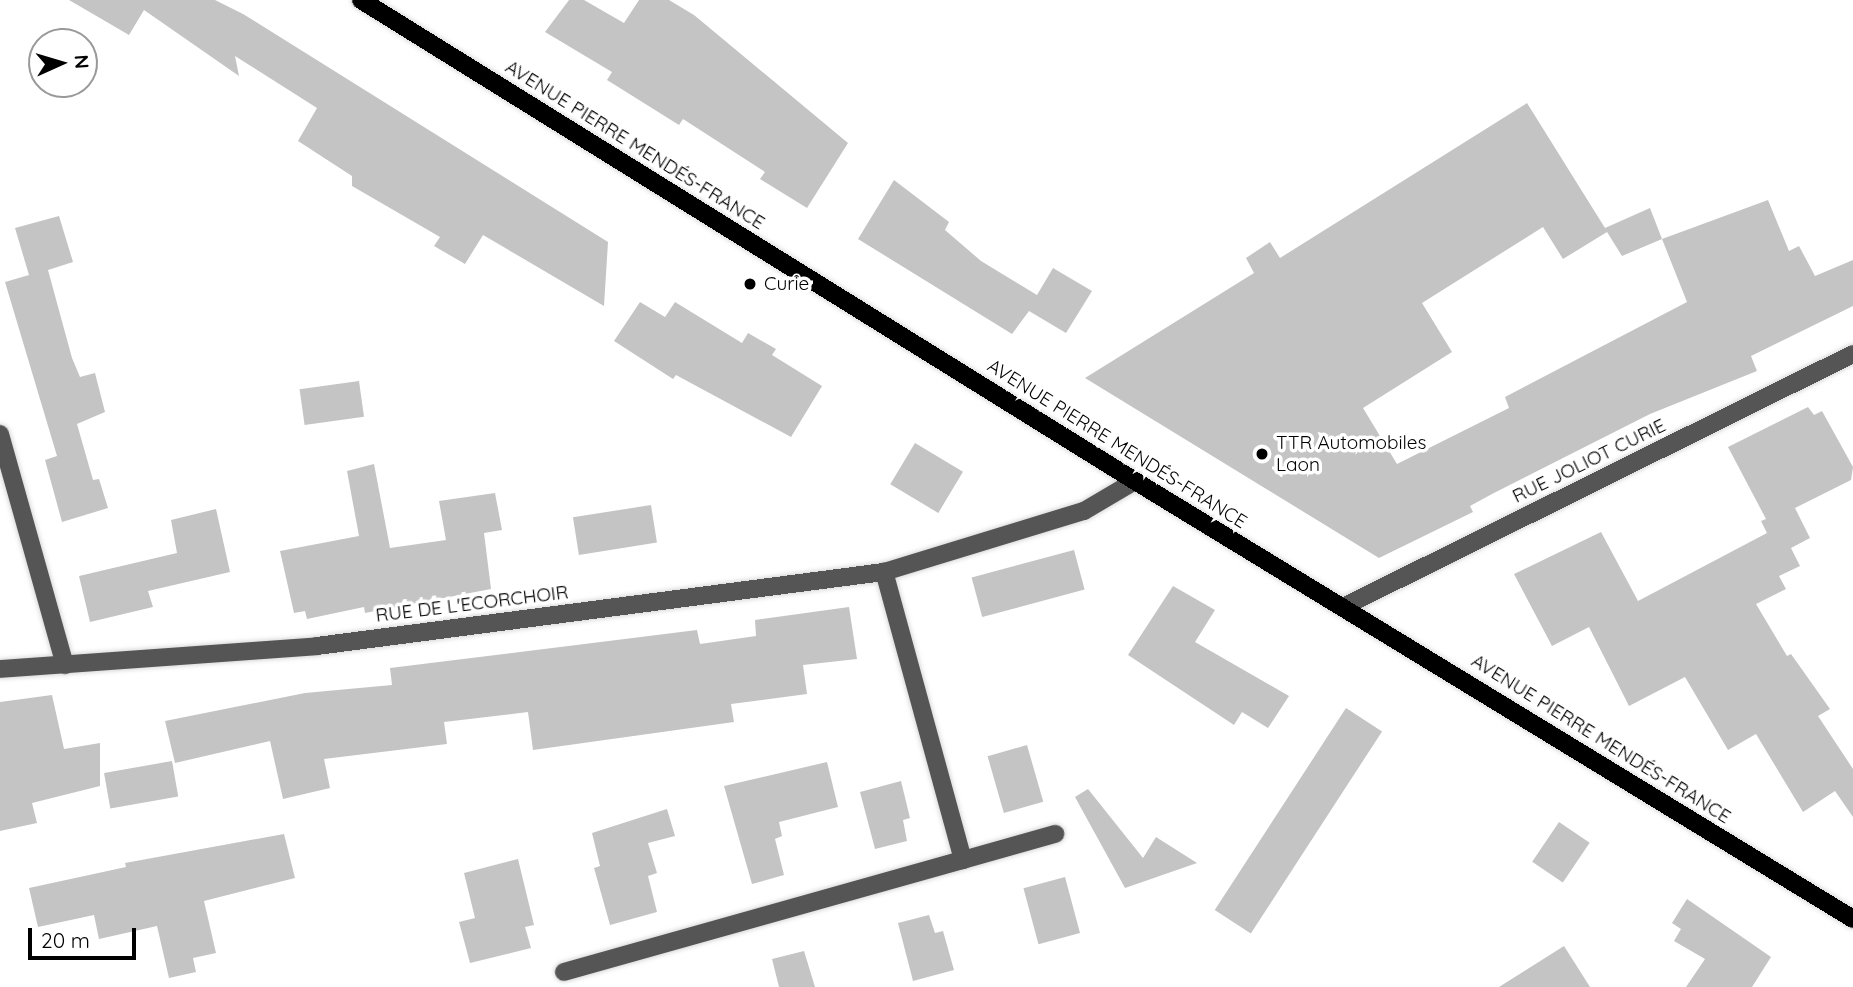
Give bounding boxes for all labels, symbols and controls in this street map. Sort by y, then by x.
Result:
north arrow [28,28,98,98]
text: N [69,54,94,69]
street label: AVENUE PIERRE MENDÉS-FRANCE [501,55,769,235]
place label: Curie [764,273,809,295]
marker: Curie [742,276,758,292]
street label: AVENUE PIERRE MENDÉS-FRANCE [983,354,1251,534]
street label: RUE JOLIOT CURIE [1509,414,1669,508]
place label: TTR Automobiles Laon [1276,432,1426,476]
marker: TTR Automobiles Laon [1254,446,1270,462]
street label: RUE DE L'ECORCHOIR [374,581,570,627]
street label: AVENUE PIERRE MENDÉS-FRANCE [1467,649,1735,829]
scale bar [32,914,140,958]
text: 20 m [41,927,90,953]

